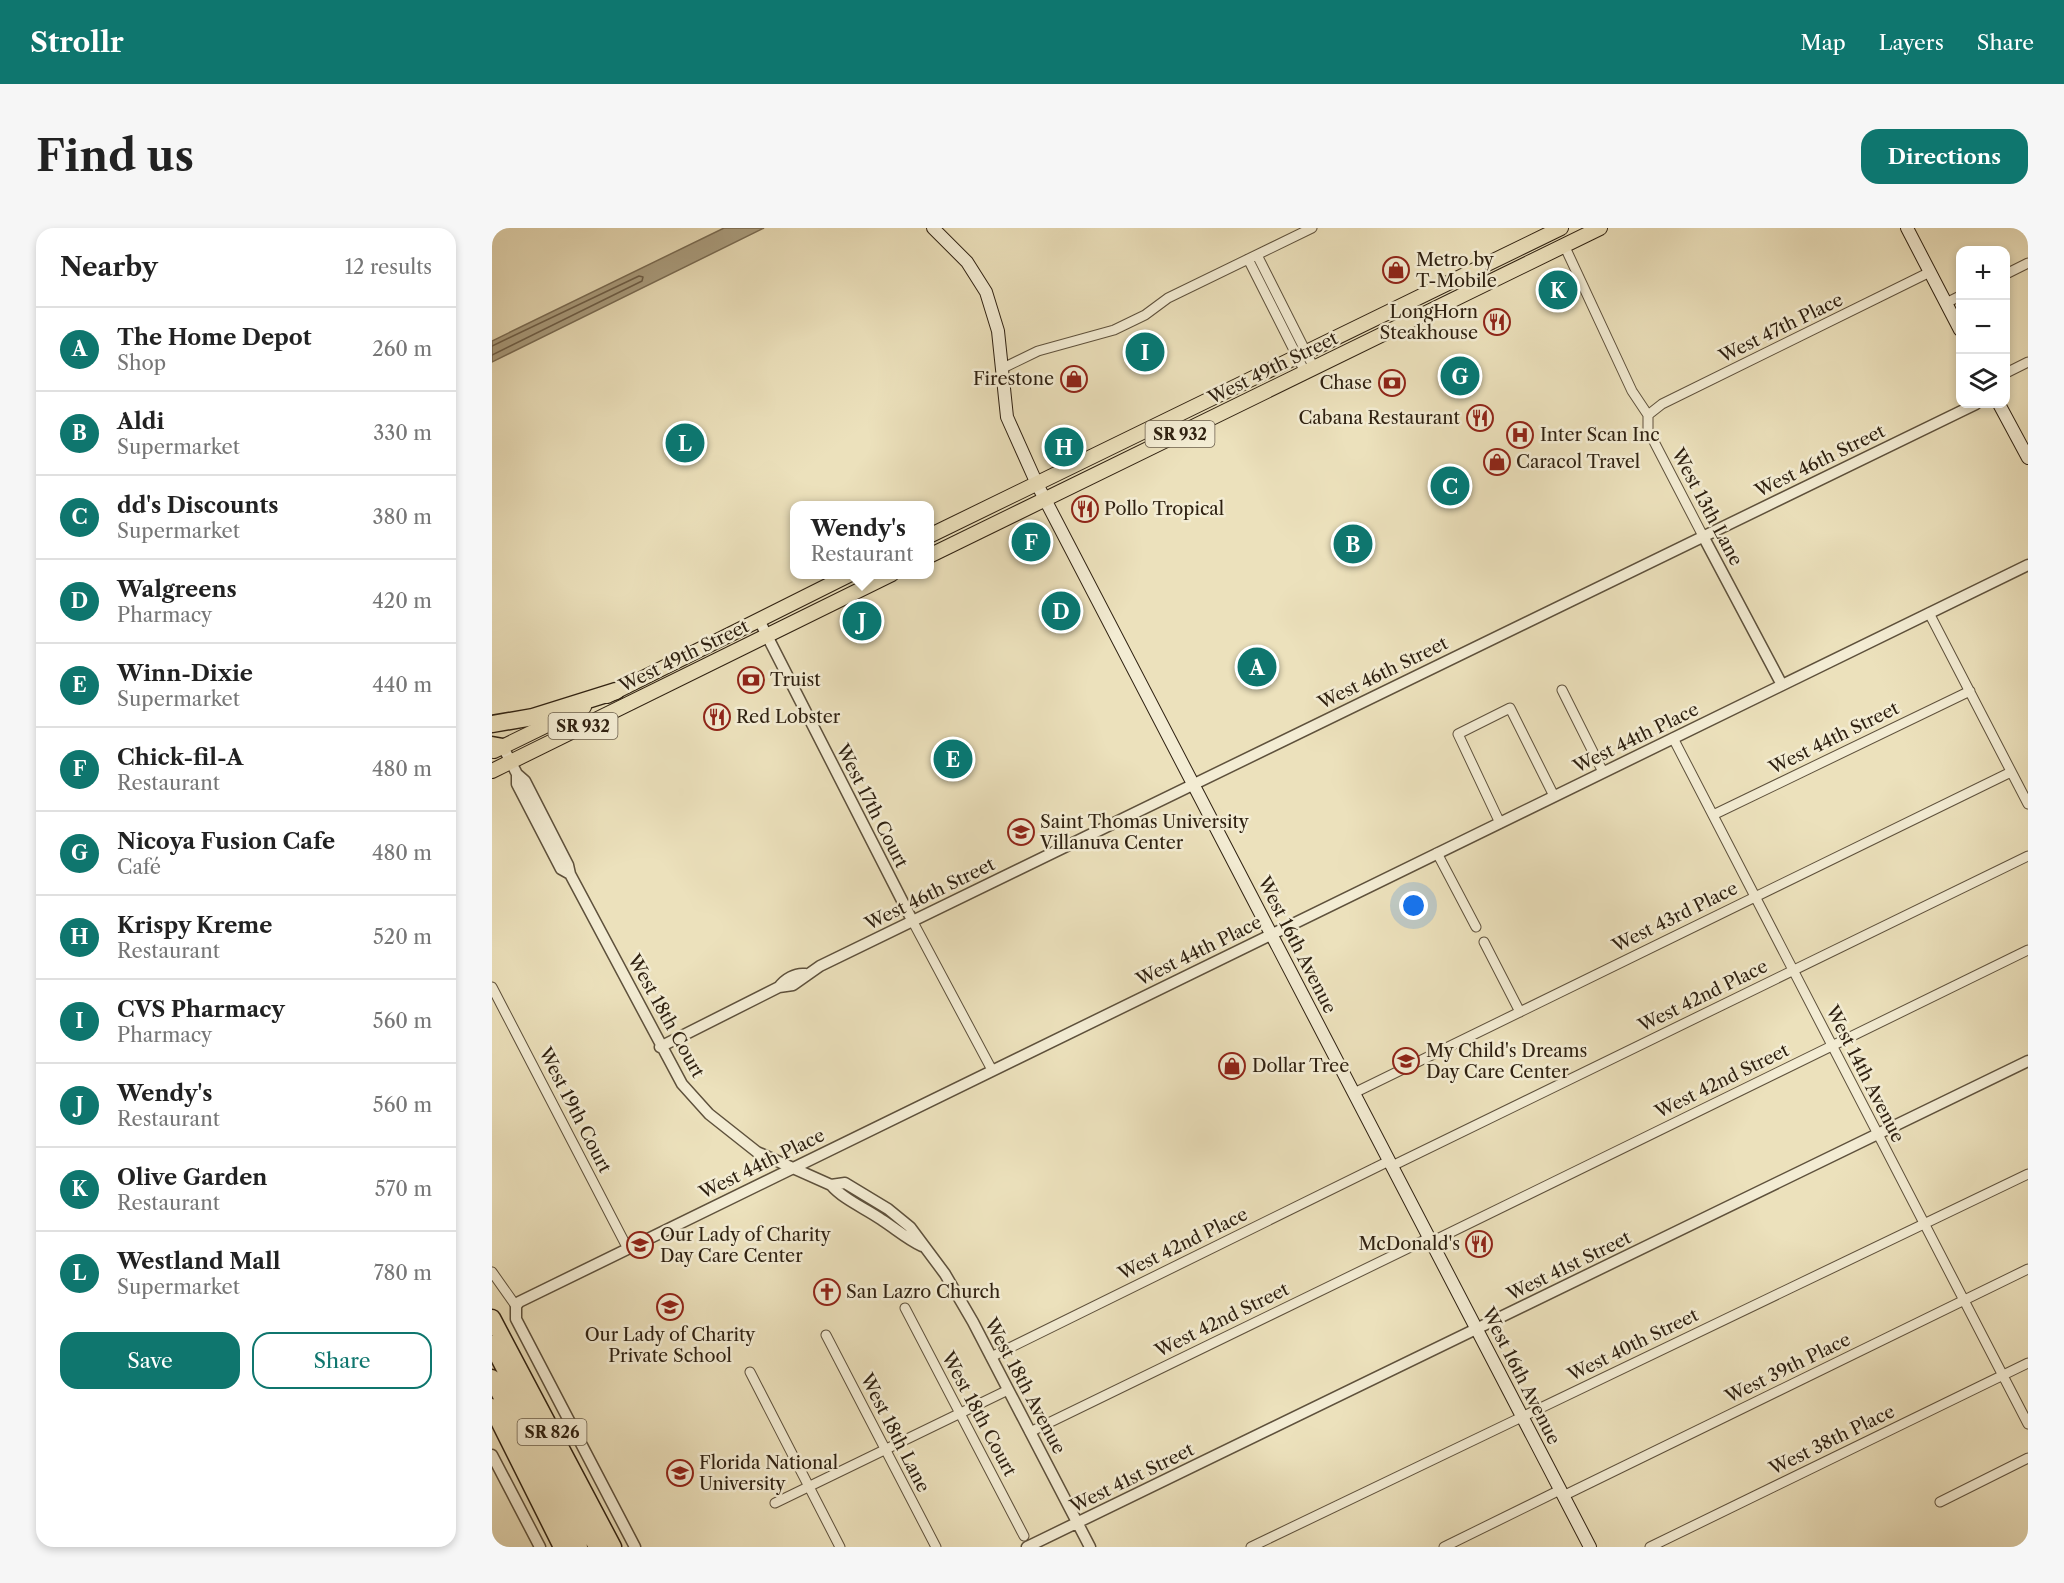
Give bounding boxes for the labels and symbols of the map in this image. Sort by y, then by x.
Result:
place label: Metro by T-Mobile [1416,249,1497,292]
shop icon: Metro by T-Mobile [1381,255,1411,285]
pin: K [1538,268,1578,312]
street label: West 47th Place [1715,288,1847,368]
place label: LongHorn Steakhouse [1380,301,1478,344]
restaurant icon: LongHorn Steakhouse [1482,307,1512,337]
street label: West 49th Street [1204,327,1342,409]
pin: I [1126,330,1164,374]
pin: G [1440,354,1480,398]
shop icon: Firestone [1059,364,1089,394]
place label: Firestone [973,368,1054,390]
bank icon: Chase [1377,368,1407,398]
place label: Chase [1319,372,1372,394]
restaurant icon: Cabana Restaurant [1465,403,1495,433]
place label: Cabana Restaurant [1298,407,1461,429]
pin: L [666,420,704,466]
hospital icon: Inter Scan Inc [1505,420,1535,450]
street label: West 46th Street [1751,420,1889,502]
road number: SR 932 [1146,421,1214,447]
pin: H [1044,424,1084,470]
place label: Inter Scan Inc [1540,424,1660,446]
street label: West 13th Lane [1666,444,1747,569]
shop icon: Caracol Travel [1482,447,1512,477]
place label: Caracol Travel [1516,451,1640,473]
pin: C [1430,464,1470,508]
restaurant icon: Pollo Tropical [1070,494,1100,524]
place label: Pollo Tropical [1104,498,1224,520]
pin: F [1012,520,1050,564]
pin: B [1334,522,1372,566]
pin: D [1042,588,1080,634]
pin: J [842,598,881,644]
street label: West 49th Street [615,615,753,697]
street label: West 46th Street [1314,632,1452,714]
pin: A [1238,644,1276,690]
bank icon: Truist [736,665,766,695]
place label: Truist [770,669,821,691]
street label: West 44th Street [1765,697,1903,779]
street label: West 44th Place [1569,698,1702,778]
restaurant icon: Red Lobster [702,702,732,732]
place label: Red Lobster [736,706,841,728]
road number: SR 932 [548,713,617,739]
pin: E [934,736,972,782]
street label: West 17th Court [831,740,913,872]
place label: Saint Thomas University Villanuva Center [1039,811,1250,854]
school or university icon: Saint Thomas University Villanuva Center [1006,817,1036,847]
street label: West 46th Street [861,853,999,935]
street label: West 16th Avenue [1252,872,1341,1017]
street label: West 43rd Place [1608,877,1741,957]
your location [1399,891,1428,920]
street label: West 44th Place [1132,911,1265,991]
street label: West 18th Court [622,950,709,1082]
street label: West 42nd Place [1634,955,1771,1037]
street label: West 14th Avenue [1821,1001,1909,1146]
street label: West 42nd Street [1651,1039,1793,1123]
place label: My Child's Dreams Day Care Center [1426,1040,1587,1083]
street label: West 19th Court [534,1043,616,1177]
school or university icon: My Child's Dreams Day Care Center [1391,1046,1421,1076]
shop icon: Dollar Tree [1217,1051,1247,1081]
place label: Dollar Tree [1252,1055,1349,1077]
street label: West 44th Place [695,1124,828,1204]
street label: West 42nd Place [1114,1203,1251,1285]
place label: Our Lady of Charity Day Care Center [660,1224,832,1267]
street label: West 41st Street [1503,1226,1635,1306]
restaurant icon: McDonald's [1464,1229,1494,1259]
school or university icon: Our Lady of Charity Day Care Center [625,1230,655,1260]
place label: McDonald's [1359,1233,1460,1255]
church icon: San Lazro Church [812,1277,842,1307]
street label: West 42nd Street [1151,1278,1293,1362]
place label: San Lazro Church [846,1281,1000,1303]
school or university icon: Our Lady of Charity Private School [655,1292,685,1322]
street label: West 16th Avenue [1476,1303,1565,1448]
street label: West 40th Street [1563,1304,1702,1387]
street label: West 18th Avenue [979,1313,1070,1458]
place label: Our Lady of Charity Private School [585,1324,756,1367]
street label: West 39th Place [1721,1328,1854,1408]
street label: West 18th Court [936,1347,1021,1481]
street label: West 18th Lane [855,1369,934,1496]
street label: West 38th Place [1765,1400,1898,1480]
road number: SR 826 [518,1419,586,1445]
street label: West 41st Street [1066,1438,1198,1518]
place label: Florida National University [699,1452,838,1495]
school or university icon: Florida National University [665,1458,695,1488]

